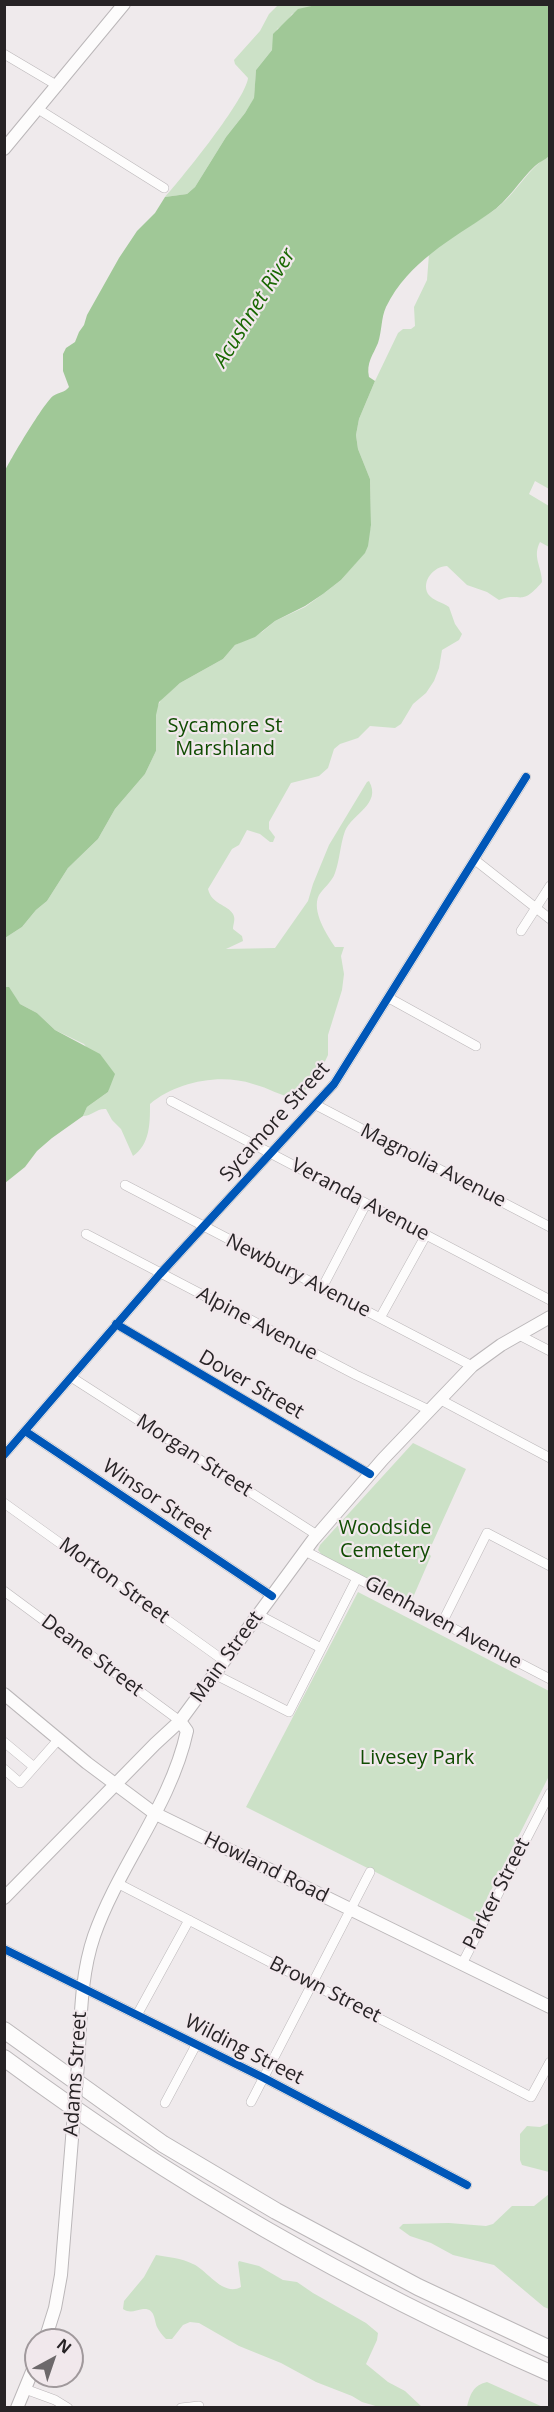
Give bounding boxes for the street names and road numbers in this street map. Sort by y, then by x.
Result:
street label: Sycamore Street [215,1057,335,1187]
street label: Magnolia Avenue [356,1119,510,1213]
street label: Veranda Avenue [287,1154,433,1246]
street label: Newbury Avenue [222,1229,374,1323]
street label: Alpine Avenue [193,1282,321,1366]
street label: Dover Street [194,1345,308,1425]
street label: Morgan Street [131,1410,257,1502]
street label: Winsor Street [98,1455,216,1545]
street label: Morton Street [54,1533,174,1629]
street label: Glenhaven Avenue [360,1571,526,1675]
street label: Main Street [186,1606,268,1708]
street label: Deane Street [36,1610,148,1702]
street label: Howland Road [200,1827,332,1909]
street label: Parker Street [459,1834,535,1954]
street label: Brown Street [265,1952,385,2028]
street label: Wilding Street [181,2010,307,2090]
street label: Adams Street [60,2011,92,2137]

